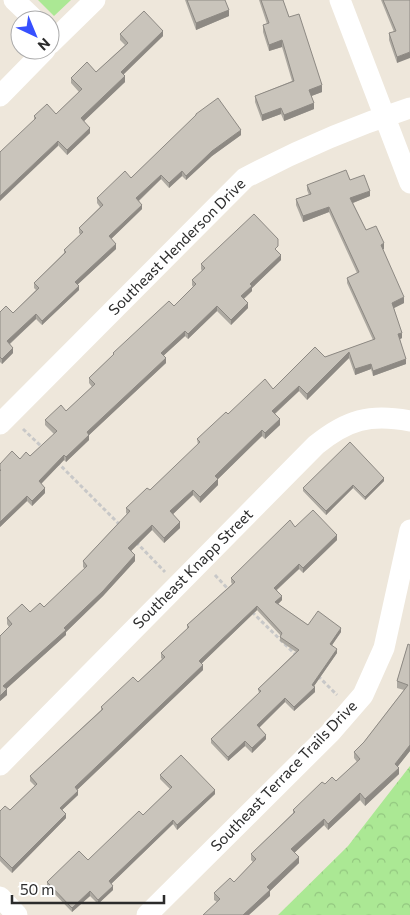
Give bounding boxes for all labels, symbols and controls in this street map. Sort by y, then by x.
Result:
north arrow [10,10,60,60]
text: N [35,35,54,54]
street label: Southeast Henderson Drive [104,174,248,318]
street label: Southeast Knapp Street [129,505,256,632]
street label: Southeast Terrace Trails Drive [207,696,360,854]
scale bar [12,872,165,904]
text: 50 m [20,880,54,898]

